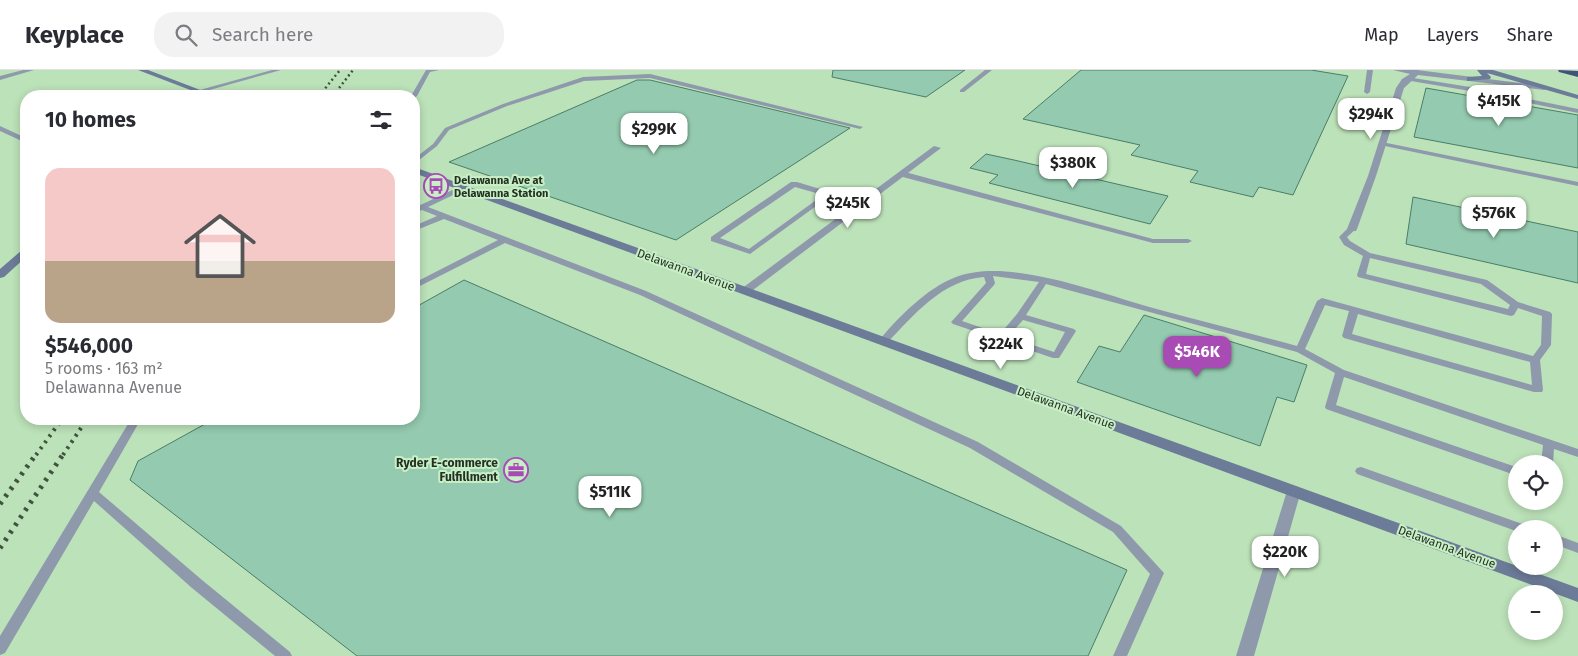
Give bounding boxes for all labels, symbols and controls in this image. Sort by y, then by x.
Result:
search box [154,12,504,57]
text: Keyplace [25,21,124,49]
icon: search [172,21,200,49]
text: Search here [212,23,313,46]
text: Map [1364,24,1399,46]
text: Layers [1427,24,1479,46]
text: Share [1507,24,1553,46]
pin: $415K [1464,85,1534,127]
text: $415K [1478,91,1520,110]
pin: $294K [1336,98,1406,140]
text: $294K [1349,104,1393,123]
icon: filters [367,106,395,134]
text: 10 homes [45,107,136,133]
pin: $299K [619,112,689,155]
text: $299K [632,119,676,138]
pin: $380K [1038,146,1108,189]
text: $380K [1050,153,1096,172]
bus stop icon: Delawanna Ave at Delawanna Station [423,173,449,199]
place label: Delawanna Ave at Delawanna Station [454,174,548,200]
pin: $245K [813,186,883,229]
text: $245K [826,193,870,212]
pin: $576K [1459,196,1529,239]
icon: home [175,201,265,291]
text: $576K [1472,203,1516,222]
street label: Delawanna Avenue [635,246,737,294]
pin: $224K [966,328,1036,370]
text: $546,000 [45,333,133,359]
text: $224K [979,334,1023,353]
pin: $546K [1162,336,1232,378]
text: $546K [1174,342,1220,361]
text: 5 rooms · 163 m² [45,359,163,378]
text: Delawanna Avenue [45,378,182,397]
street label: Delawanna Avenue [1015,384,1117,432]
map controls [1508,455,1563,640]
button: locate [1508,455,1563,510]
place label: Ryder E-commerce Fulfillment [396,456,498,484]
office icon: Ryder E-commerce Fulfillment [503,457,529,483]
pin: $511K [575,476,645,518]
text: $511K [589,482,631,501]
button: + [1508,520,1563,575]
street label: Delawanna Avenue [1396,523,1498,571]
pin: $220K [1250,536,1320,578]
text: $220K [1263,542,1307,561]
button: − [1508,585,1563,640]

